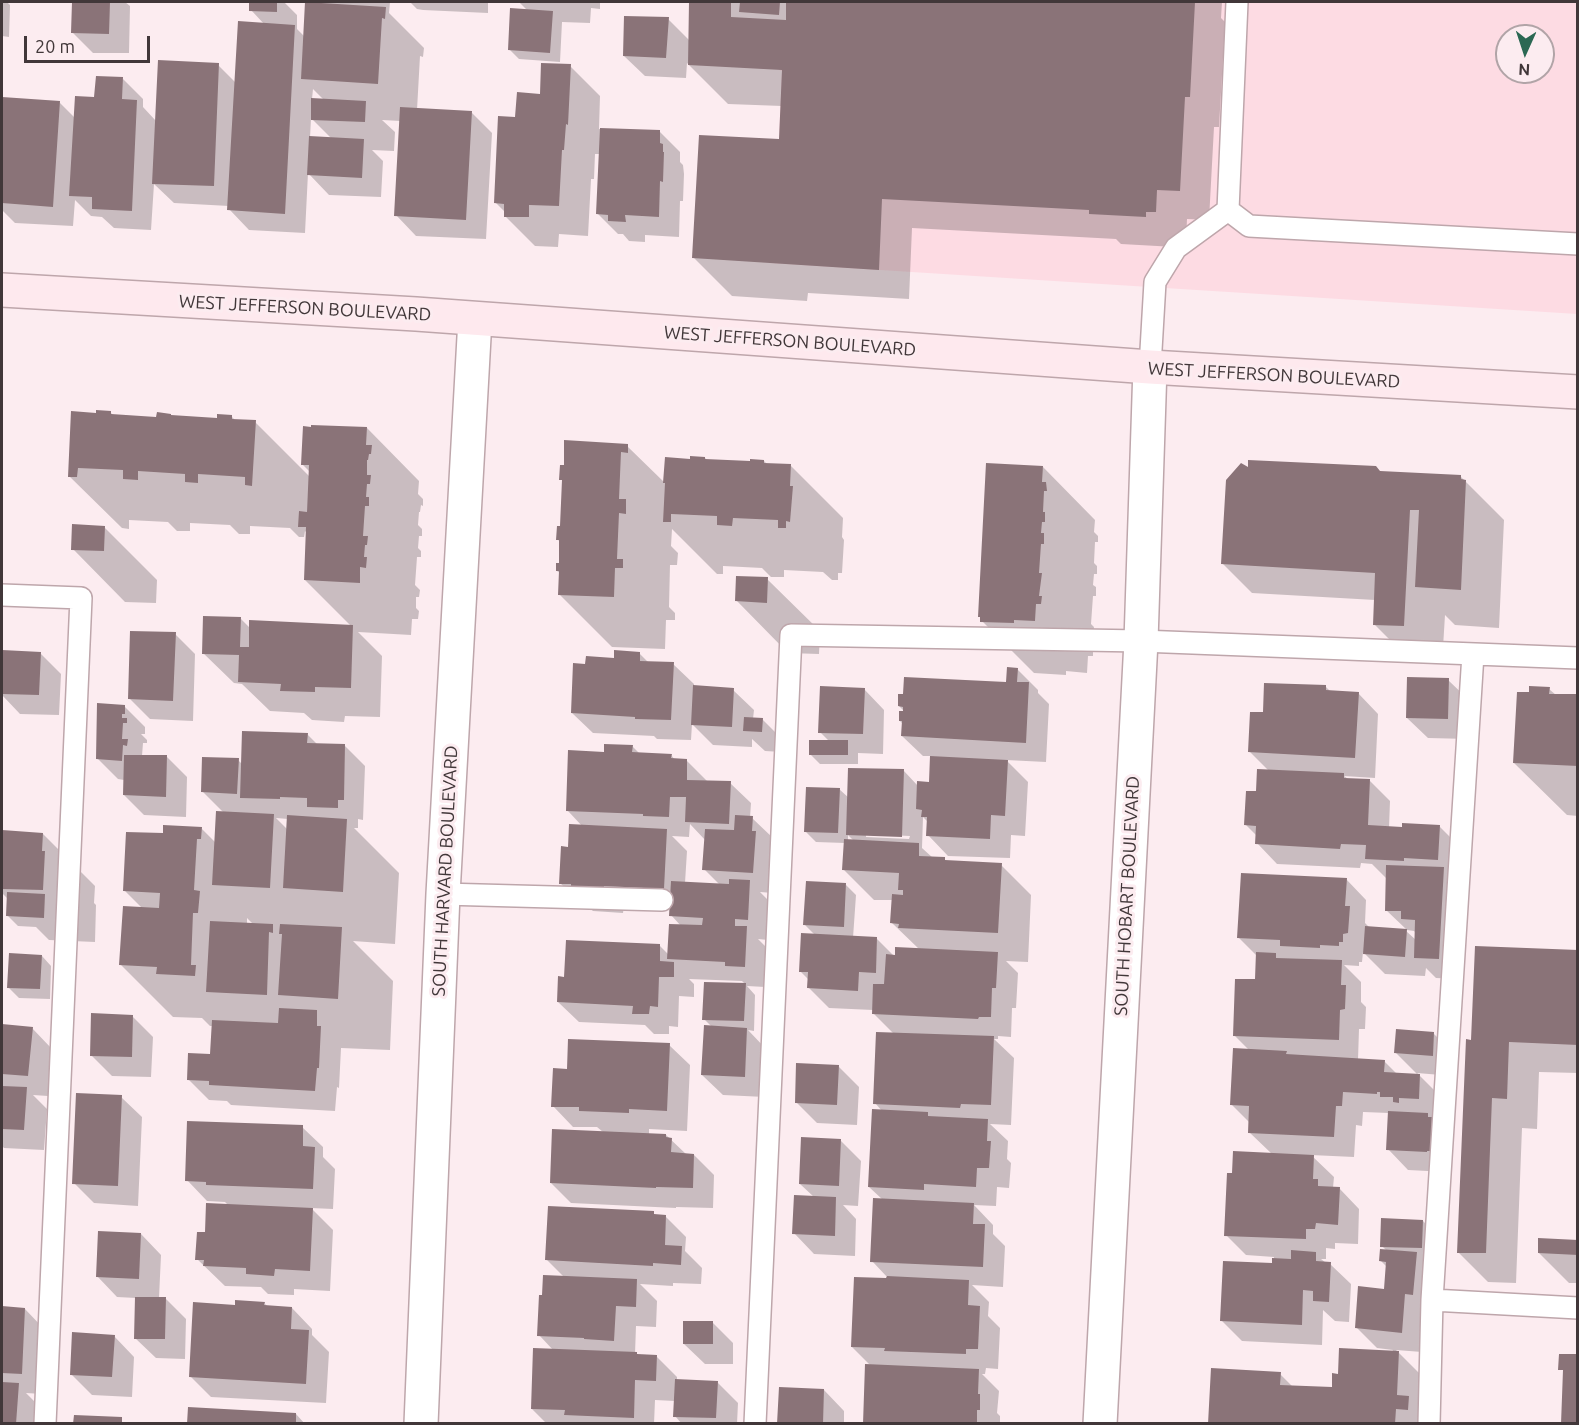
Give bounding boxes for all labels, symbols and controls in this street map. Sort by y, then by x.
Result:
scale bar [27,24,153,62]
north arrow [1495,24,1555,84]
text: 20 m [35,36,75,56]
text: N [1518,61,1531,79]
street label: WEST JEFFERSON BOULEVARD [178,291,432,325]
street label: WEST JEFFERSON BOULEVARD [663,321,917,361]
street label: WEST JEFFERSON BOULEVARD [1147,358,1401,392]
street label: SOUTH HARVARD BOULEVARD [428,745,462,997]
street label: SOUTH HOBART BOULEVARD [1110,775,1144,1017]

